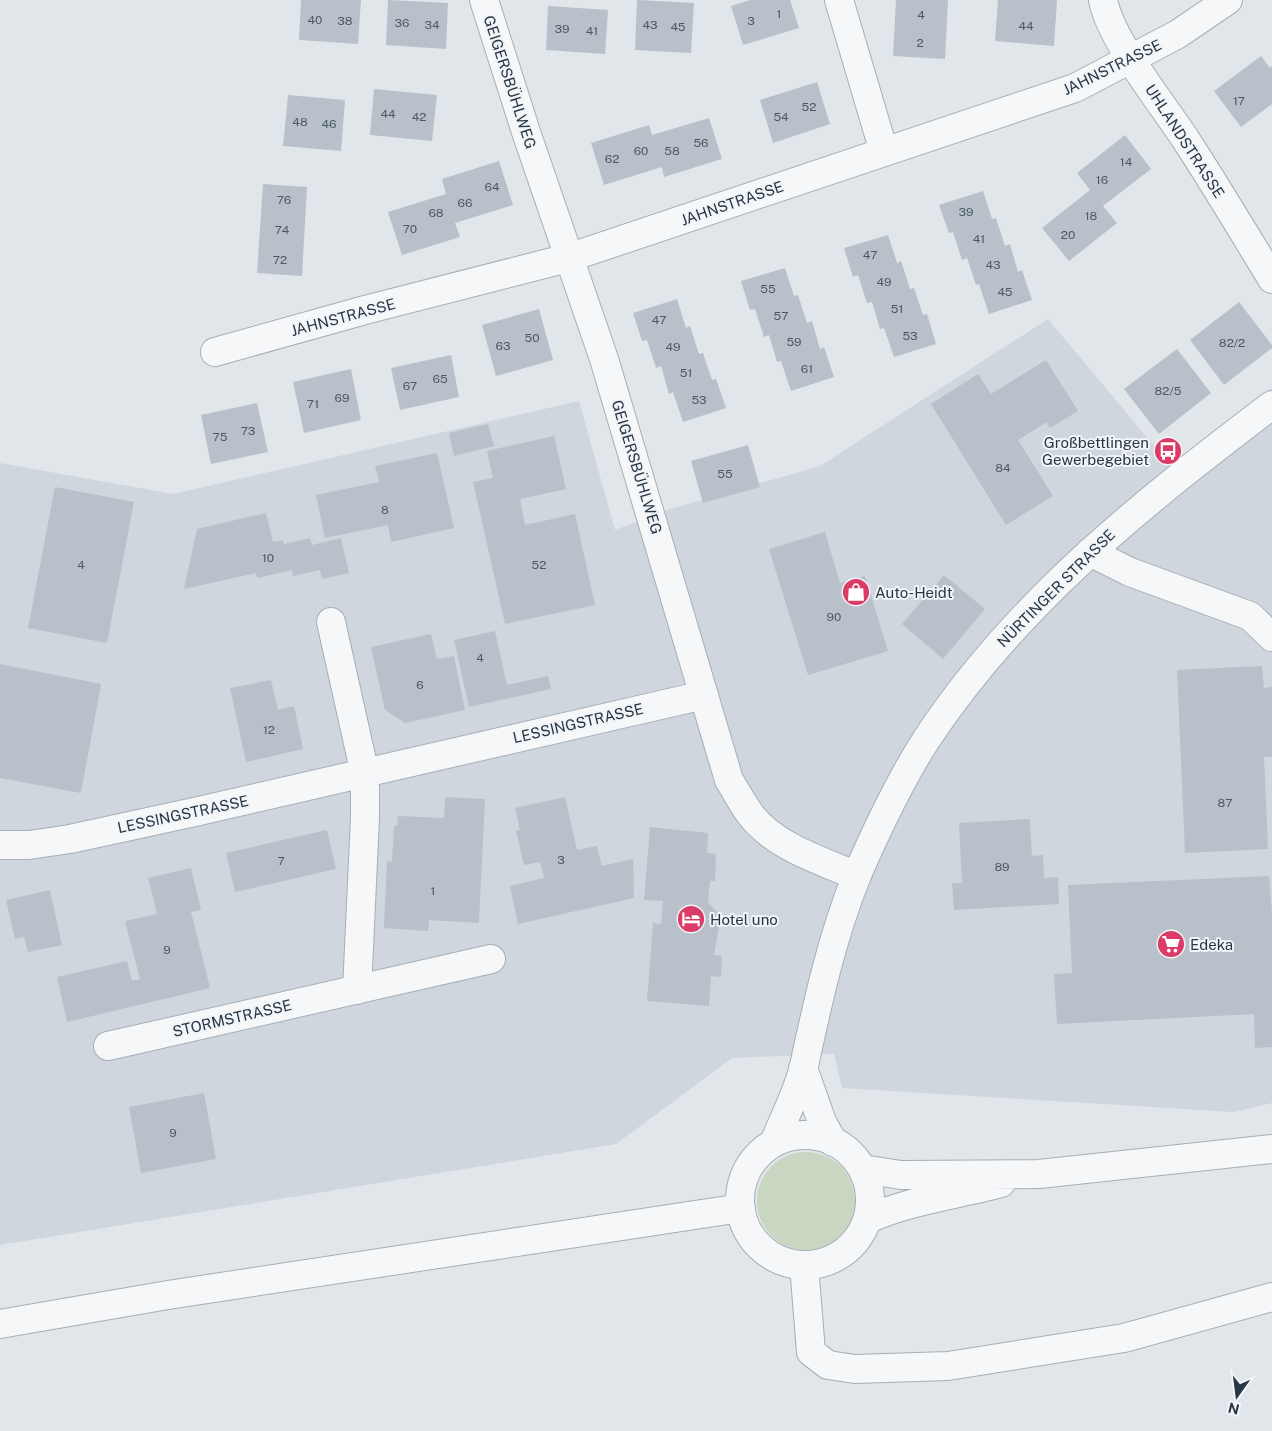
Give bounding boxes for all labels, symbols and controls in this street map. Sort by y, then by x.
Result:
house number: 1 [777,7,781,21]
house number: 4 [917,8,925,22]
house number: 40 [308,13,322,27]
street label: GEIGERSBÜHLWEG [480,13,541,151]
house number: 38 [337,14,353,28]
house number: 3 [747,14,755,28]
house number: 36 [395,16,409,30]
house number: 34 [424,18,440,32]
house number: 43 [642,18,658,32]
house number: 44 [1018,19,1034,33]
house number: 45 [670,20,686,34]
house number: 39 [555,22,569,36]
house number: 41 [586,24,598,38]
house number: 2 [916,36,924,50]
street label: JAHNSTRASSE [1060,36,1164,98]
street label: UHLANDSTRASSE [1142,81,1228,201]
house number: 17 [1233,94,1245,108]
house number: 52 [802,100,816,114]
house number: 44 [380,107,396,121]
house number: 42 [412,110,426,124]
house number: 54 [773,110,789,124]
house number: 48 [292,115,308,129]
house number: 46 [321,117,337,131]
house number: 56 [693,136,709,150]
house number: 60 [634,144,648,158]
house number: 58 [664,144,680,158]
house number: 62 [605,152,619,166]
house number: 14 [1120,155,1133,169]
house number: 16 [1096,173,1108,187]
street label: JAHNSTRASSE [678,177,786,229]
house number: 64 [485,180,500,194]
house number: 76 [277,193,291,207]
house number: 66 [458,196,472,210]
house number: 39 [959,205,973,219]
house number: 68 [428,206,444,220]
house number: 18 [1085,209,1098,223]
house number: 70 [403,222,417,236]
house number: 74 [275,223,290,237]
house number: 20 [1061,228,1075,242]
house number: 41 [973,232,985,246]
house number: 47 [863,248,877,262]
house number: 72 [273,253,287,267]
house number: 43 [985,258,1001,272]
house number: 49 [876,275,892,289]
house number: 55 [760,282,776,296]
house number: 45 [997,285,1013,299]
street label: JAHNSTRASSE [289,295,397,339]
house number: 51 [891,302,903,316]
house number: 57 [774,309,788,323]
house number: 47 [652,313,666,327]
house number: 53 [902,329,918,343]
house number: 50 [524,331,540,345]
house number: 59 [786,335,802,349]
house number: 82/2 [1219,336,1245,350]
house number: 63 [496,339,510,353]
house number: 49 [665,340,681,354]
house number: 61 [801,362,813,376]
house number: 51 [680,366,692,380]
house number: 65 [432,372,448,386]
house number: 67 [403,379,417,393]
house number: 82/5 [1155,384,1182,398]
house number: 69 [335,391,349,405]
house number: 53 [691,393,707,407]
house number: 71 [307,397,319,411]
street label: GEIGERSBÜHLWEG [609,398,666,536]
house number: 73 [241,424,255,438]
house number: 75 [213,430,228,444]
place label: Großbettlingen Gewerbegebiet [1042,434,1149,468]
bus stop icon: Großbettlingen Gewerbegebiet [1153,436,1183,466]
house number: 84 [995,461,1011,475]
house number: 55 [717,467,733,481]
house number: 8 [381,503,389,517]
street label: NÜRTINGER STRASSE [993,525,1118,650]
house number: 10 [262,551,274,565]
house number: 4 [77,558,85,572]
house number: 52 [532,558,546,572]
shop icon: Auto-Heidt [841,577,871,607]
place label: Auto-Heidt [875,584,953,601]
house number: 90 [827,610,841,624]
house number: 4 [476,651,484,665]
house number: 6 [416,678,424,692]
street label: LESSINGSTRASSE [511,700,645,746]
house number: 12 [263,723,275,737]
street label: LESSINGSTRASSE [116,792,250,836]
house number: 87 [1218,796,1232,810]
house number: 3 [557,853,565,867]
house number: 7 [277,854,285,868]
house number: 89 [994,860,1010,874]
house number: 1 [431,884,435,898]
hotel icon: Hotel uno [676,904,706,934]
place label: Hotel uno [710,911,778,928]
supermarket icon: Edeka [1156,929,1186,959]
place label: Edeka [1190,936,1233,953]
house number: 9 [163,943,171,957]
street label: STORMSTRASSE [171,996,293,1040]
house number: 9 [169,1126,177,1140]
north arrow [1212,1371,1262,1421]
text: N [1227,1400,1241,1418]

